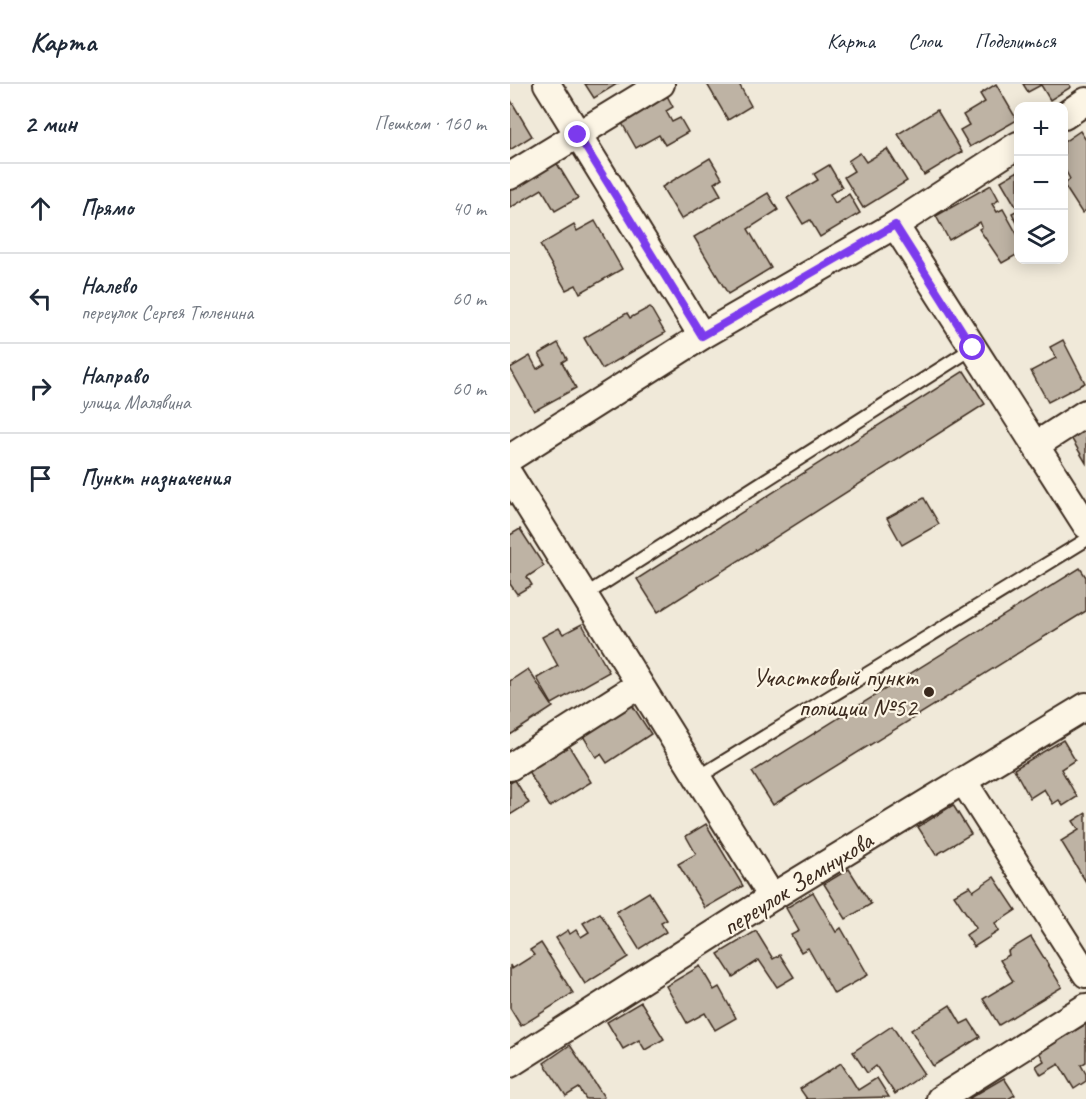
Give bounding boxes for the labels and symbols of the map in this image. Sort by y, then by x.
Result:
route end [564,121,590,147]
route start [959,334,985,360]
place label: Участковый пункт полиции №52 [753,661,919,724]
marker: Участковый пункт полиции №52 [922,685,936,699]
street label: переулок Земнухова [716,823,880,943]

